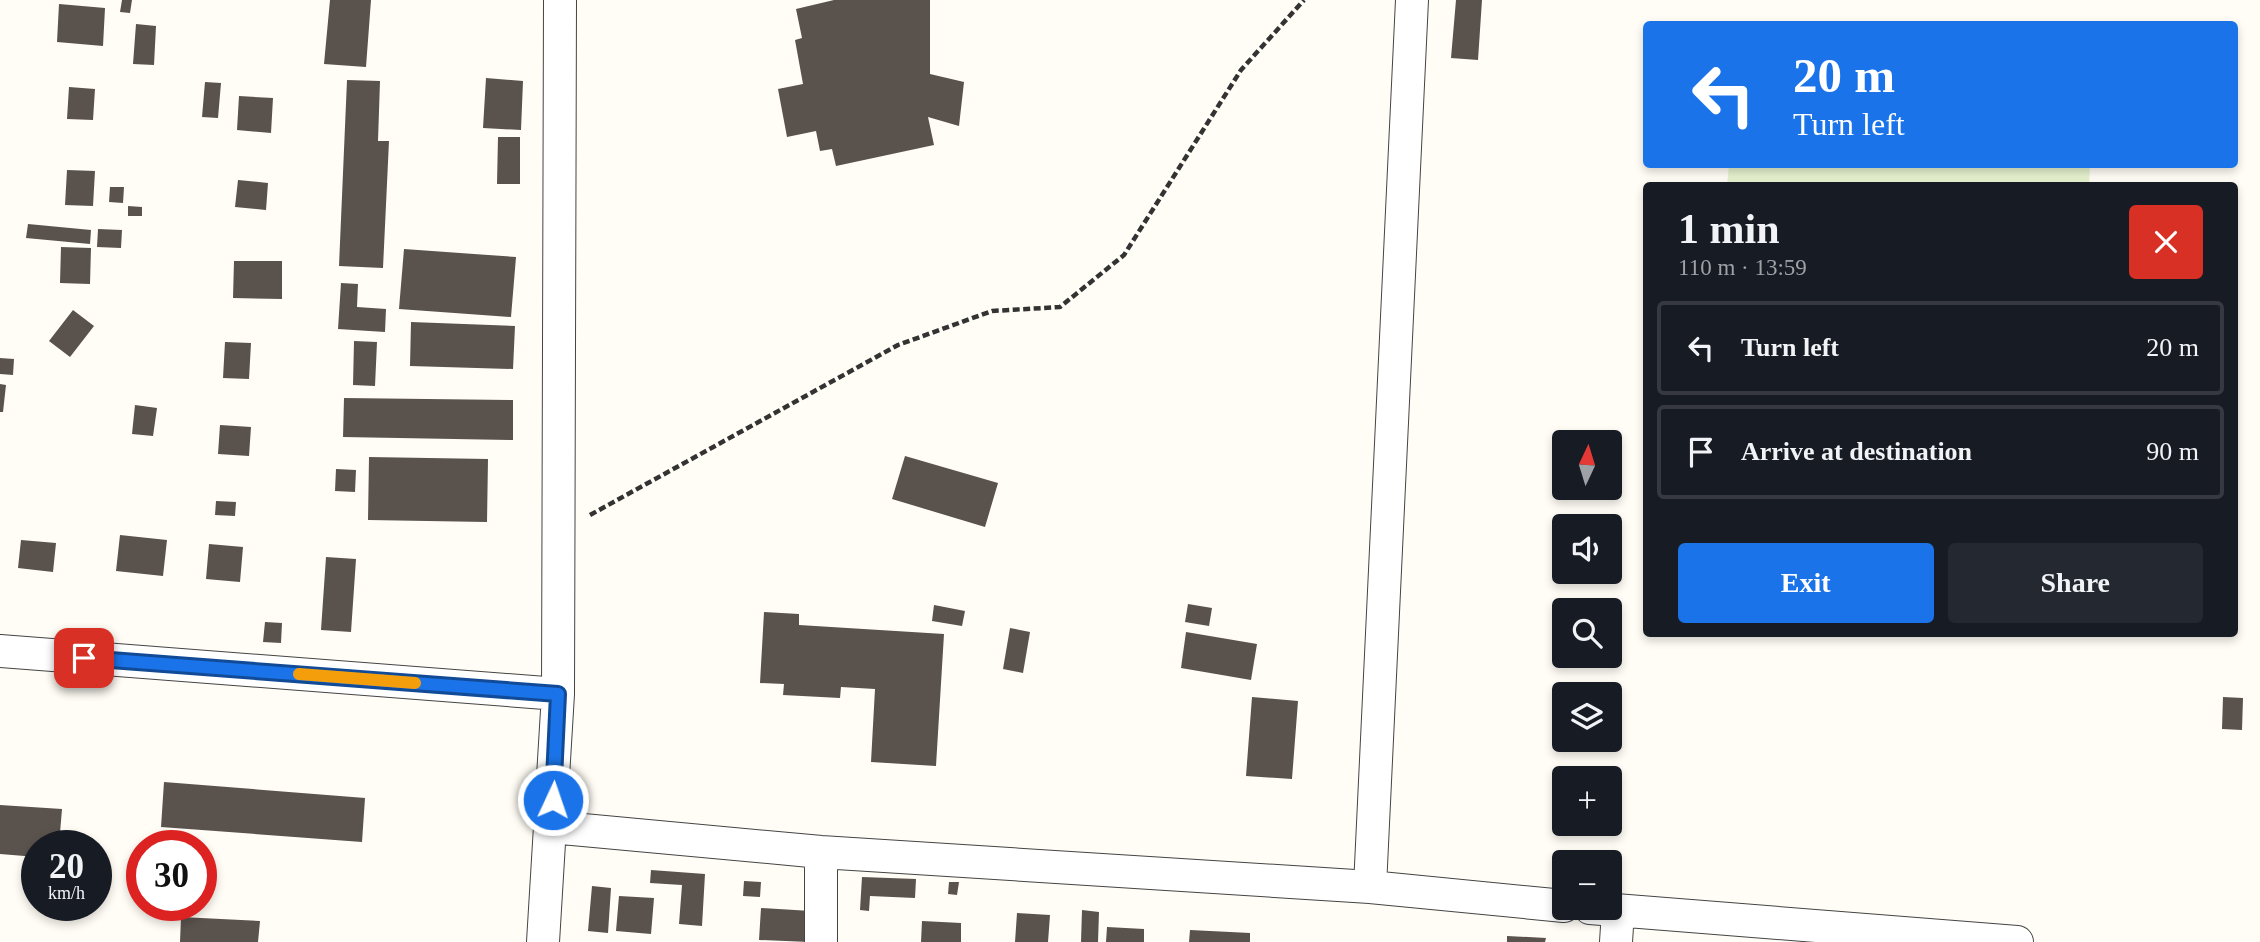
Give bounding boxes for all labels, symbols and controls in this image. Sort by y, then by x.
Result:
text: 20 m [1793,48,1895,103]
icon: left [1678,49,1769,140]
text: Turn left [1793,106,1905,142]
button: close [2129,205,2203,279]
text: 1 min [1678,206,1780,252]
text: 110 m · 13:59 [1678,255,1807,280]
icon: left [1682,329,1720,367]
text: Turn left [1741,333,1839,362]
text: 20 m [2146,333,2199,362]
north arrow [1552,430,1622,500]
map controls [1552,430,1622,920]
icon: arrive [1682,433,1720,471]
text: Arrive at destination [1741,437,1972,466]
text: 90 m [2146,437,2199,466]
button: sound [1552,514,1622,584]
button: Exit [1678,543,1934,623]
button: Share [1948,543,2203,623]
button: search [1552,598,1622,668]
pin [54,628,114,688]
icon: arrive [65,639,103,677]
button: layers [1552,682,1622,752]
position arrow [516,763,590,837]
button: + [1552,766,1622,836]
speed limit sign: 30 [126,830,217,921]
text: 20 [49,847,84,886]
button: − [1552,850,1622,920]
text: km/h [48,883,85,903]

